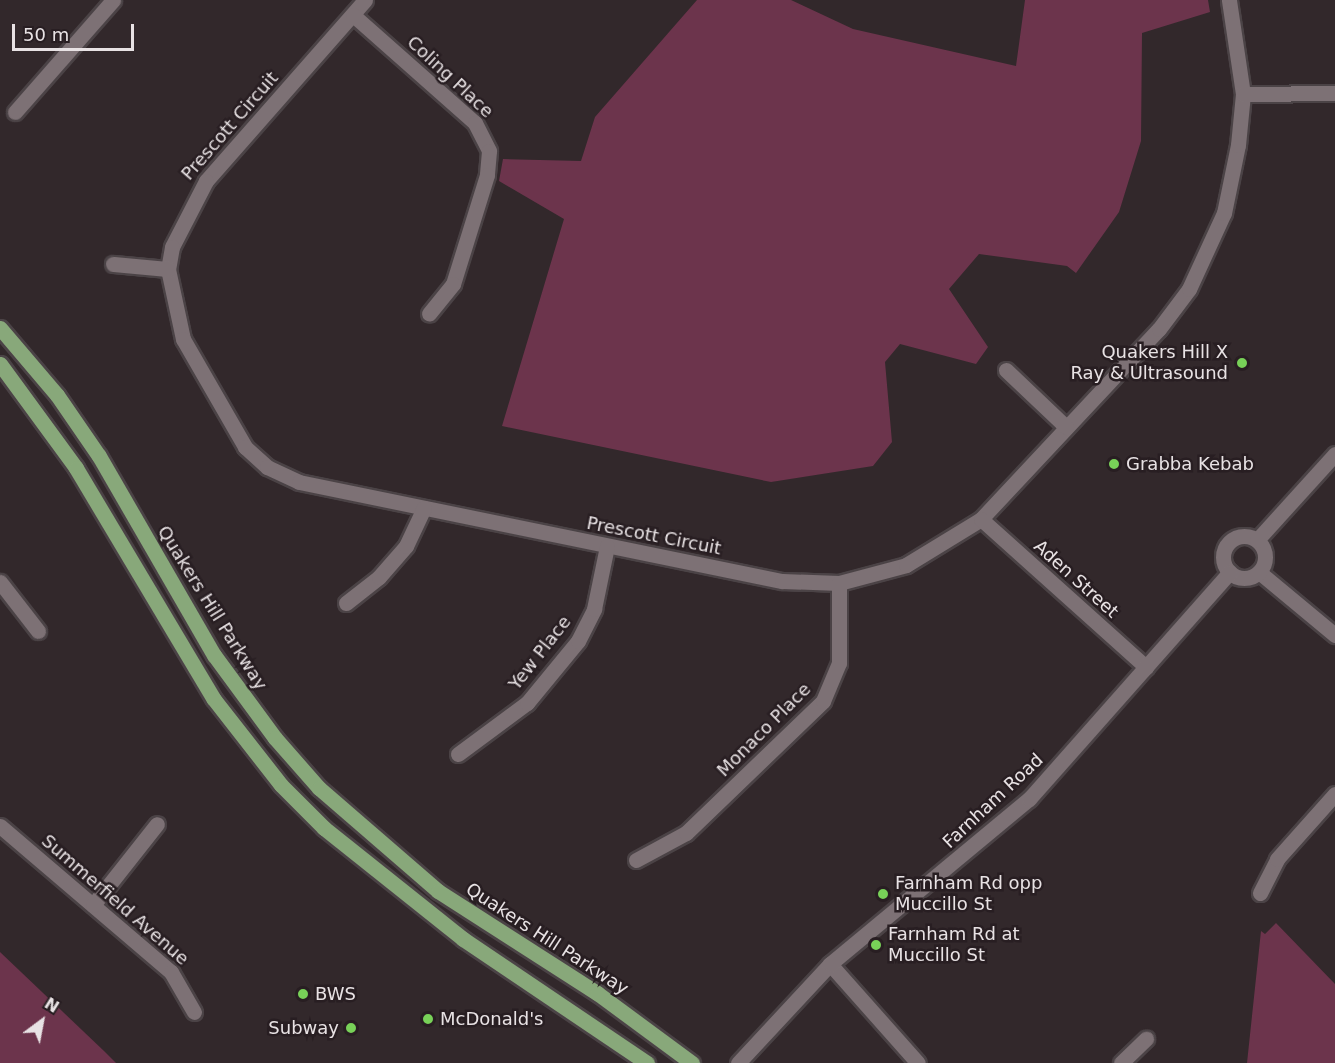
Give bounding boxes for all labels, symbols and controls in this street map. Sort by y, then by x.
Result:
scale bar [15,12,136,50]
text: 50 m [23,24,69,45]
street label: Coling Place [402,32,498,122]
street label: Prescott Circuit [177,67,283,185]
place label: Quakers Hill X Ray & Ultrasound [1070,342,1228,385]
marker: Quakers Hill X Ray & Ultrasound [1233,354,1251,372]
place label: Grabba Kebab [1126,453,1254,475]
marker: Grabba Kebab [1107,457,1121,471]
street label: Prescott Circuit [585,512,723,560]
street label: Quakers Hill Parkway [153,522,271,694]
street label: Aden Street [1029,535,1123,623]
street label: Yew Place [504,612,576,694]
street label: Monaco Place [713,679,815,781]
street label: Farnham Road [938,749,1048,853]
street label: Summerfield Avenue [37,830,193,970]
place label: Farnham Rd opp Muccillo St [895,873,1042,916]
street label: Quakers Hill Parkway [462,878,632,1000]
marker: Farnham Rd opp Muccillo St [876,887,890,901]
place label: Farnham Rd at Muccillo St [888,924,1020,966]
marker: Farnham Rd at Muccillo St [869,938,883,952]
place label: BWS [315,983,356,1005]
marker: BWS [296,987,310,1001]
north arrow [12,991,72,1051]
text: N [41,994,63,1017]
place label: McDonald's [440,1008,543,1030]
marker: McDonald's [421,1012,435,1026]
place label: Subway [268,1017,339,1039]
marker: Subway [344,1021,358,1035]

